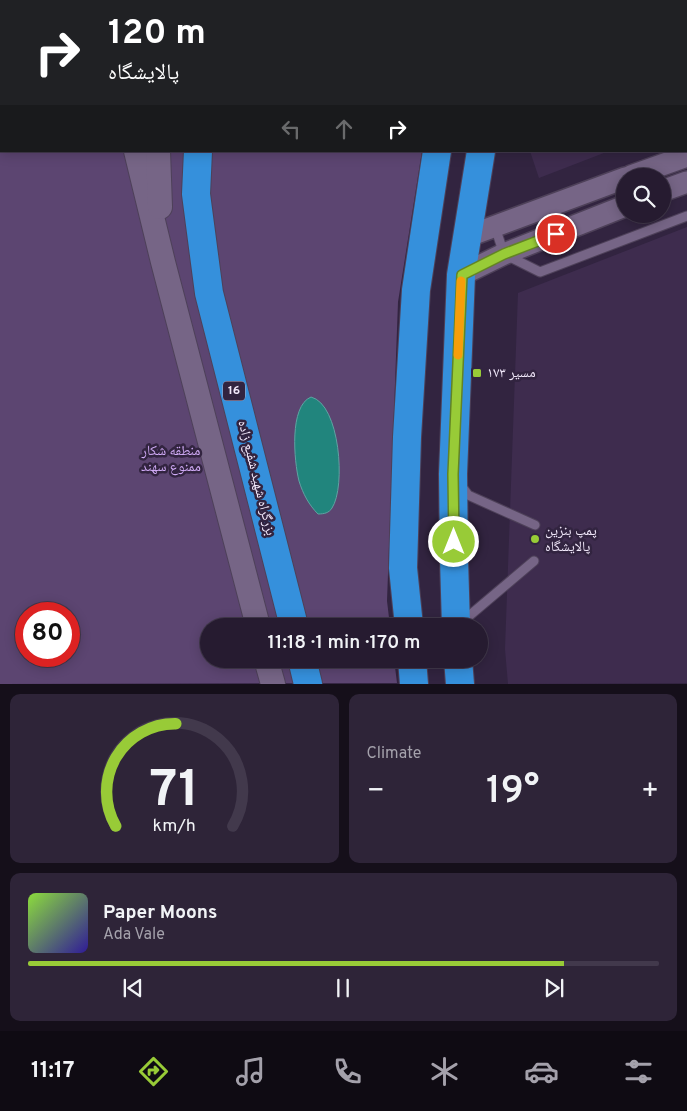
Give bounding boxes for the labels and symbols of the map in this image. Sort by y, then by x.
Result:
pin [535,213,577,255]
place label: مسیر ۱۷۳ [487,365,536,382]
marker: مسیر ۱۷۳ [471,367,483,379]
road number: 16 [223,382,245,401]
street label: بزرگراه شهید شفیع زاده [233,419,279,537]
park label: منطقه شکار ممنوع سهند [141,443,201,476]
position arrow [427,515,479,567]
place label: پمپ بنزین پالایشگاه [545,523,597,556]
marker: پمپ بنزین پالایشگاه [529,533,541,545]
speed limit sign: 80 [15,602,80,667]

